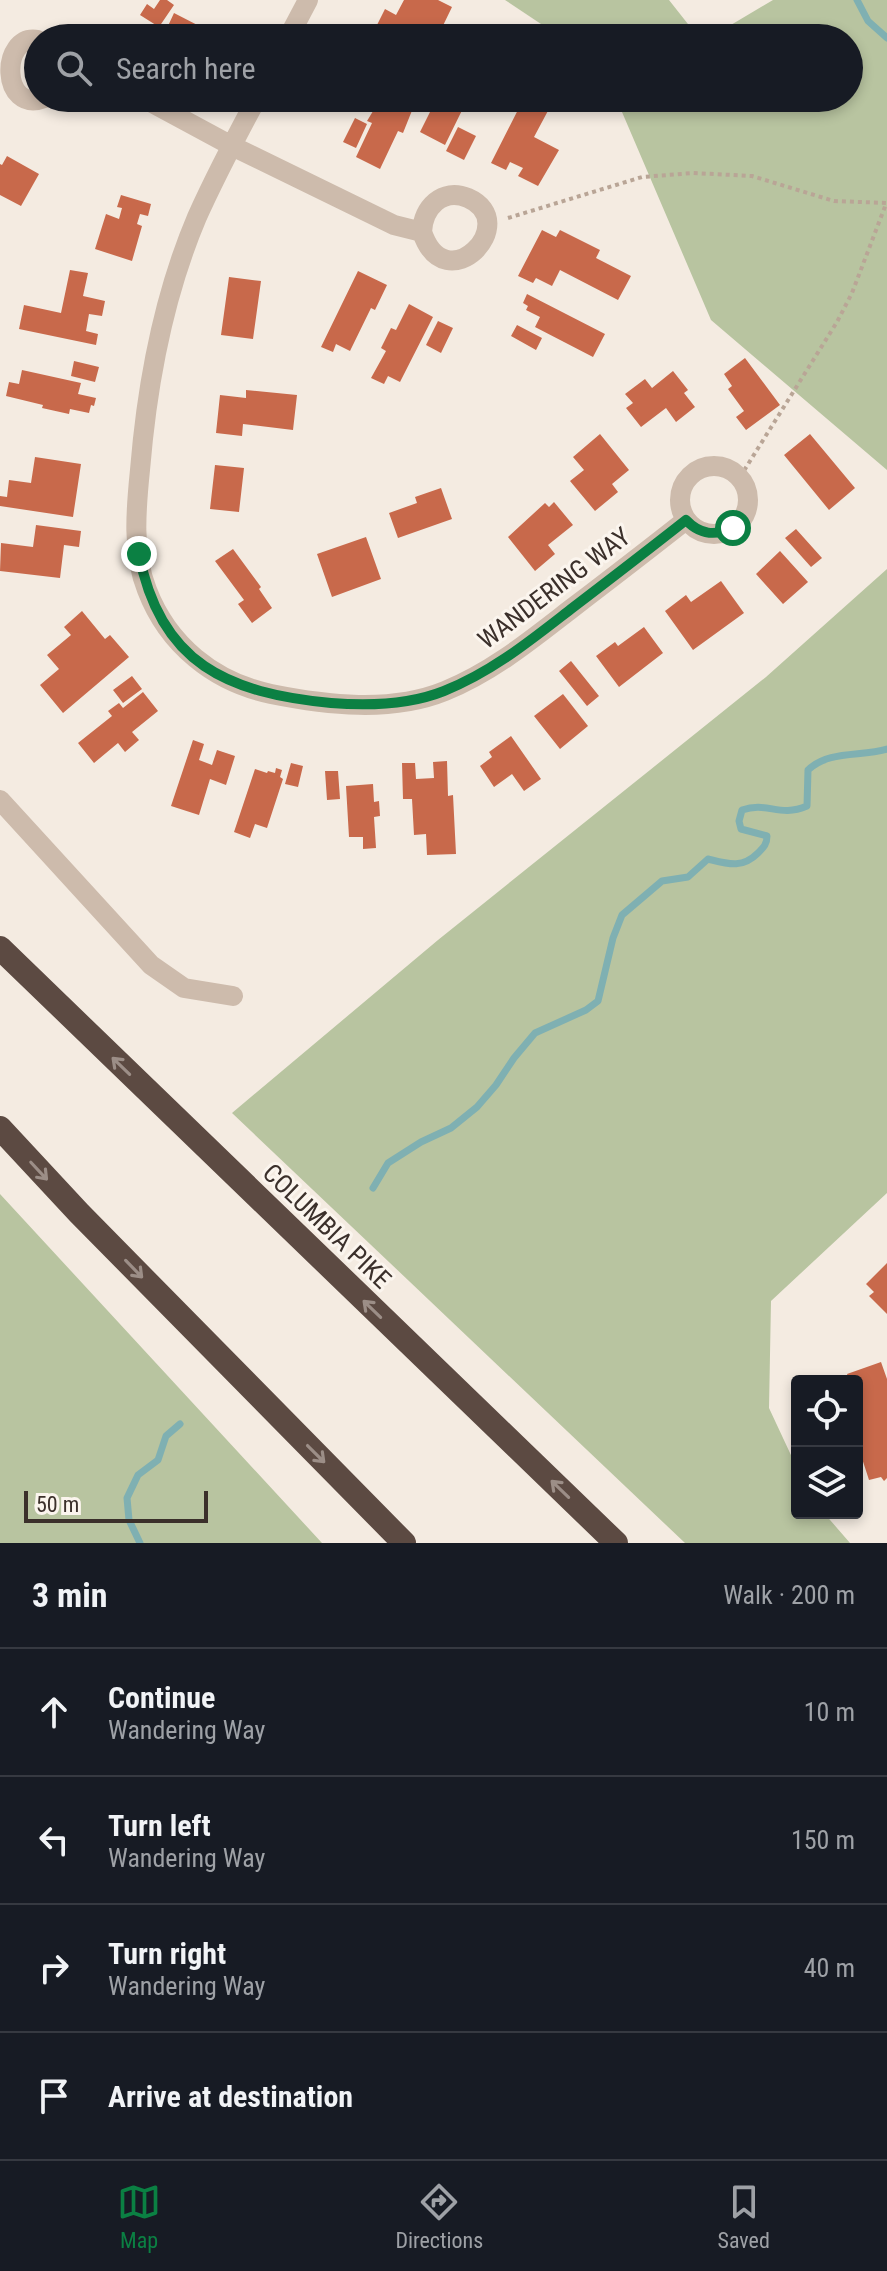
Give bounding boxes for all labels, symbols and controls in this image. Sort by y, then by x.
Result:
search box [24,24,863,112]
icon: search [52,46,96,90]
text: Search here [116,51,256,86]
route start [715,510,751,546]
street label: WANDERING WAY [472,521,636,655]
route end [121,536,157,572]
one-way arrow [112,1058,132,1076]
street label: COLUMBIA PIKE [257,1157,397,1295]
one-way arrow [30,1160,48,1180]
one-way arrow [124,1259,143,1279]
one-way arrow [363,1300,382,1319]
map controls [791,1375,863,1519]
button: locate [791,1375,863,1447]
one-way arrow [306,1444,325,1463]
button: layers [791,1447,863,1519]
one-way arrow [551,1480,570,1499]
scale bar [24,1487,208,1523]
text: 50 m [36,1492,79,1517]
text: 3 min [32,1575,108,1615]
text: Walk · 200 m [723,1580,855,1610]
text: Continue [108,1680,215,1715]
icon: ahead [32,1690,76,1734]
text: 10 m [804,1697,855,1727]
text: Wandering Way [108,1715,265,1745]
text: Turn left [108,1808,211,1843]
icon: left [32,1818,76,1862]
text: 150 m [791,1825,855,1855]
text: Wandering Way [108,1843,265,1873]
text: Turn right [108,1936,226,1971]
icon: right [32,1946,76,1990]
text: 40 m [804,1953,855,1983]
text: Wandering Way [108,1971,265,2001]
icon: arrive [32,2074,76,2118]
text: Arrive at destination [108,2079,353,2114]
tab: Map [117,2180,161,2253]
tab: Directions [395,2180,483,2253]
tab: Saved [718,2180,770,2253]

